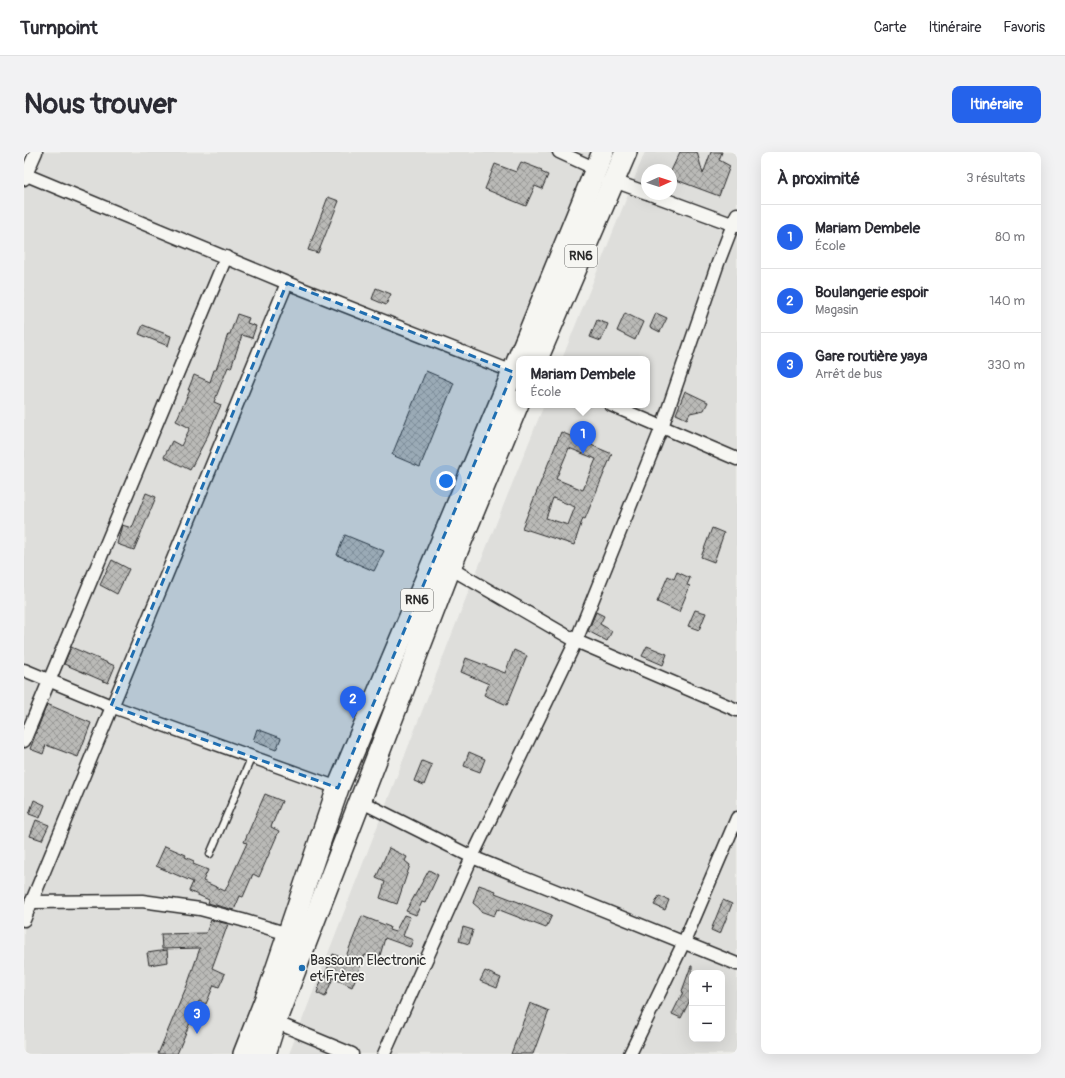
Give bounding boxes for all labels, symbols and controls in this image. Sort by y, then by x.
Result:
text: Turnpoint [20,16,98,40]
text: Carte [874,19,906,36]
text: Itinéraire [928,19,981,36]
text: Favoris [1003,19,1045,36]
button: Itinéraire [952,86,1041,123]
text: Nous trouver [24,87,177,122]
north arrow [641,164,677,200]
text: À proximité [777,168,860,189]
text: 3 résultats [966,170,1025,186]
text: Mariam Dembele [815,219,920,238]
text: 1 [787,229,793,245]
text: 80 m [995,229,1025,245]
text: École [815,238,845,254]
road number: RN6 [565,245,597,267]
text: Boulangerie espoir [815,283,929,302]
text: 2 [786,293,794,309]
text: 140 m [989,293,1025,309]
text: Magasin [815,302,858,318]
text: Gare routière yaya [815,347,927,366]
popup [516,356,650,408]
text: 3 [786,357,794,373]
text: 330 m [987,357,1025,373]
text: Mariam Dembele [530,365,636,384]
text: Arrêt de bus [815,366,882,382]
text: École [530,384,561,400]
pin: 1 [570,421,596,454]
your location [436,471,456,491]
road number: RN6 [401,589,433,611]
pin: 2 [340,686,366,719]
place label: Bassoum Electronic et Frères [310,952,426,985]
marker: Bassoum Electronic et Frères [297,963,307,973]
map controls [689,970,725,1042]
button: + [689,970,725,1006]
pin: 3 [184,1001,210,1034]
button: − [689,1006,725,1042]

